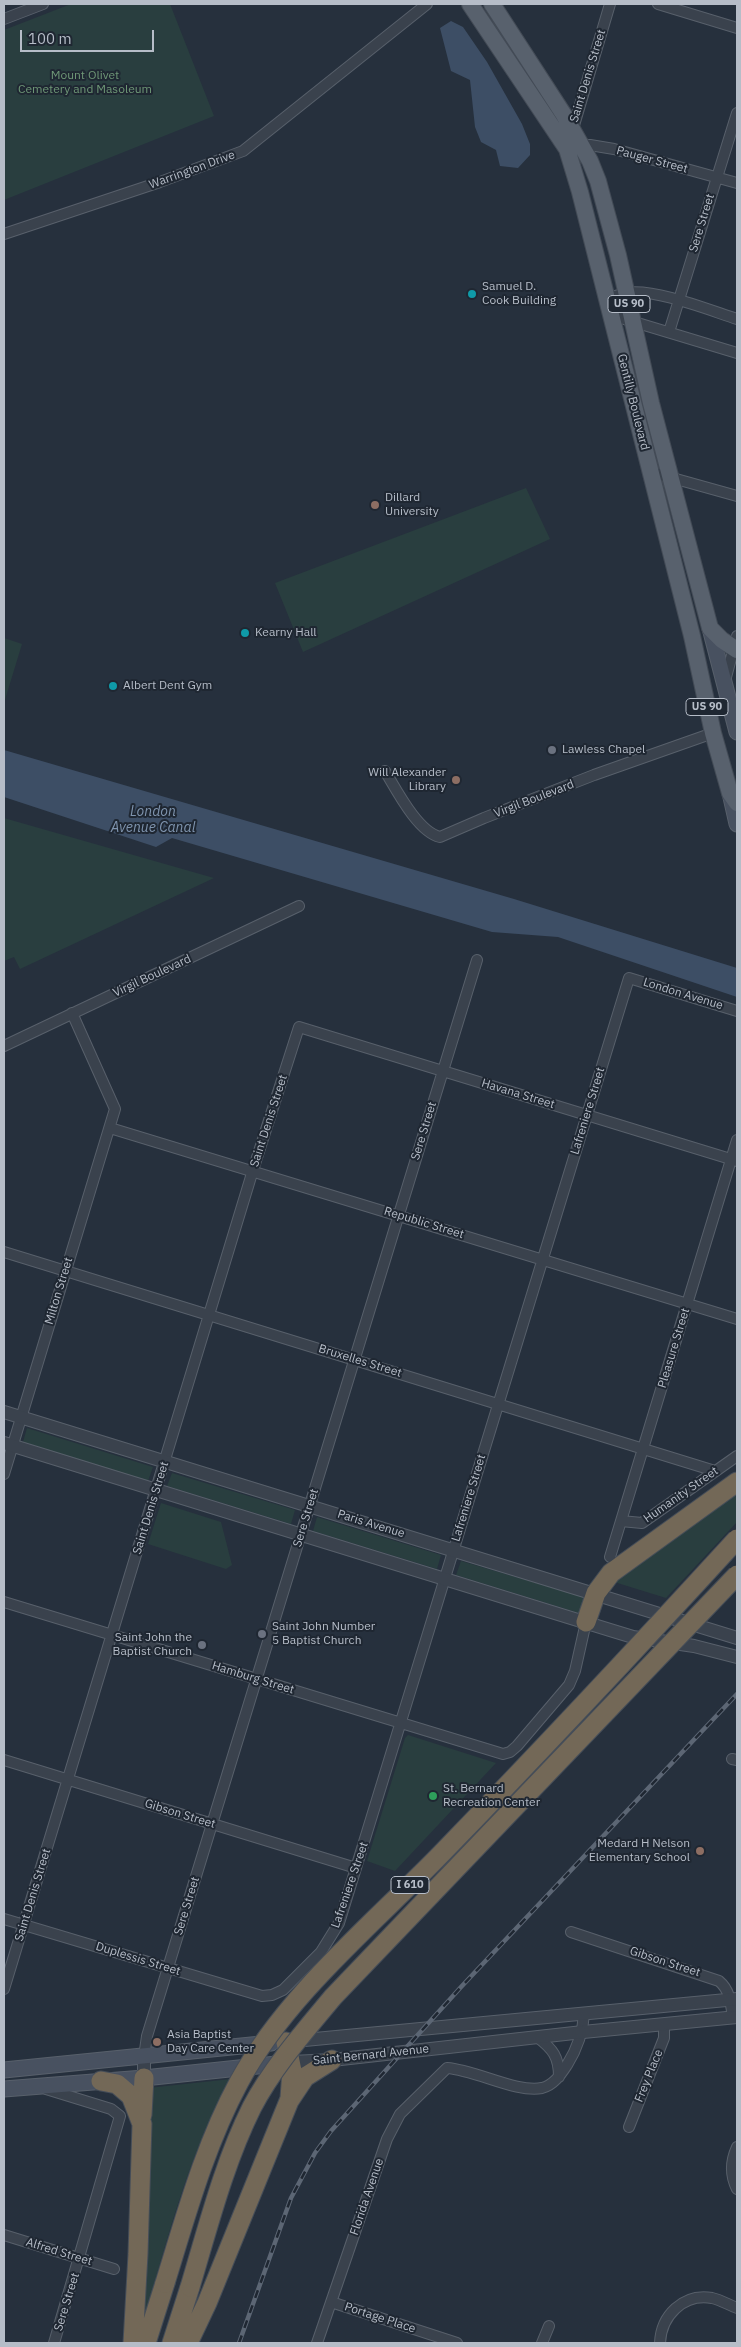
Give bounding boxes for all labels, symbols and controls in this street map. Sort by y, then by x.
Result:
scale bar [22,20,156,52]
street label: Saint Denis Street [567,28,609,124]
text: 100 m [28,29,72,48]
park label: Mount Olivet Cemetery and Masoleum [18,69,152,97]
street label: Pauger Street [615,144,689,176]
street label: Warrington Drive [147,148,237,192]
street label: Sere Street [686,192,718,254]
place label: Samuel D. Cook Building [482,280,556,308]
marker: Samuel D. Cook Building [466,288,478,300]
road number: US 90 [608,296,650,312]
street label: Gentilly Boulevard [614,352,652,452]
place label: Dillard University [385,491,439,519]
marker: Dillard University [369,499,381,511]
place label: Kearny Hall [255,626,317,640]
marker: Kearny Hall [239,627,251,639]
place label: Albert Dent Gym [123,679,212,693]
marker: Albert Dent Gym [107,680,119,692]
road number: US 90 [686,699,728,716]
place label: Lawless Chapel [562,743,645,757]
marker: Lawless Chapel [546,744,558,756]
place label: Will Alexander Library [368,766,446,794]
marker: Will Alexander Library [450,774,462,786]
street label: Virgil Boulevard [492,777,576,821]
water label: London Avenue Canal [111,804,195,836]
street label: Virgil Boulevard [111,952,193,1000]
street label: London Avenue [641,975,725,1013]
street label: Lafreniere Street [568,1066,608,1156]
street label: Saint Denis Street [247,1073,291,1169]
street label: Havana Street [480,1076,556,1112]
street label: Sere Street [408,1100,440,1162]
street label: Republic Street [382,1204,466,1242]
street label: Milton Street [42,1256,76,1326]
street label: Pleasure Street [655,1306,693,1390]
street label: Bruxelles Street [317,1342,403,1380]
street label: Lafreniere Street [449,1453,489,1543]
street label: Saint Denis Street [130,1460,172,1556]
street label: Humanity Street [641,1464,721,1526]
street label: Sere Street [290,1487,322,1549]
street label: Paris Avenue [336,1507,406,1541]
place label: Saint John Number 5 Baptist Church [272,1620,375,1648]
marker: Saint John Number 5 Baptist Church [256,1628,268,1640]
place label: Saint John the Baptist Church [113,1631,192,1659]
marker: Saint John the Baptist Church [196,1639,208,1651]
street label: Hamburg Street [210,1659,296,1697]
place label: St. Bernard Recreation Center [443,1782,540,1810]
marker: St. Bernard Recreation Center [427,1790,439,1802]
street label: Gibson Street [143,1796,217,1832]
place label: Medard H Nelson Elementary School [589,1837,690,1865]
street label: Lafreniere Street [328,1840,372,1930]
marker: Medard H Nelson Elementary School [694,1845,706,1857]
street label: Saint Denis Street [12,1847,54,1943]
street label: Sere Street [171,1875,203,1937]
road number: I 610 [391,1876,429,1894]
street label: Duplessis Street [94,1939,182,1979]
street label: Gibson Street [628,1944,702,1980]
place label: Asia Baptist Day Care Center [167,2028,254,2056]
marker: Asia Baptist Day Care Center [151,2036,163,2048]
street label: Saint Bernard Avenue [312,2042,430,2068]
street label: Frey Place [632,2048,666,2104]
street label: Florida Avenue [347,2157,387,2237]
street label: Alfred Street [24,2235,94,2269]
street label: Sere Street [51,2271,83,2333]
street label: Portage Place [343,2300,417,2336]

